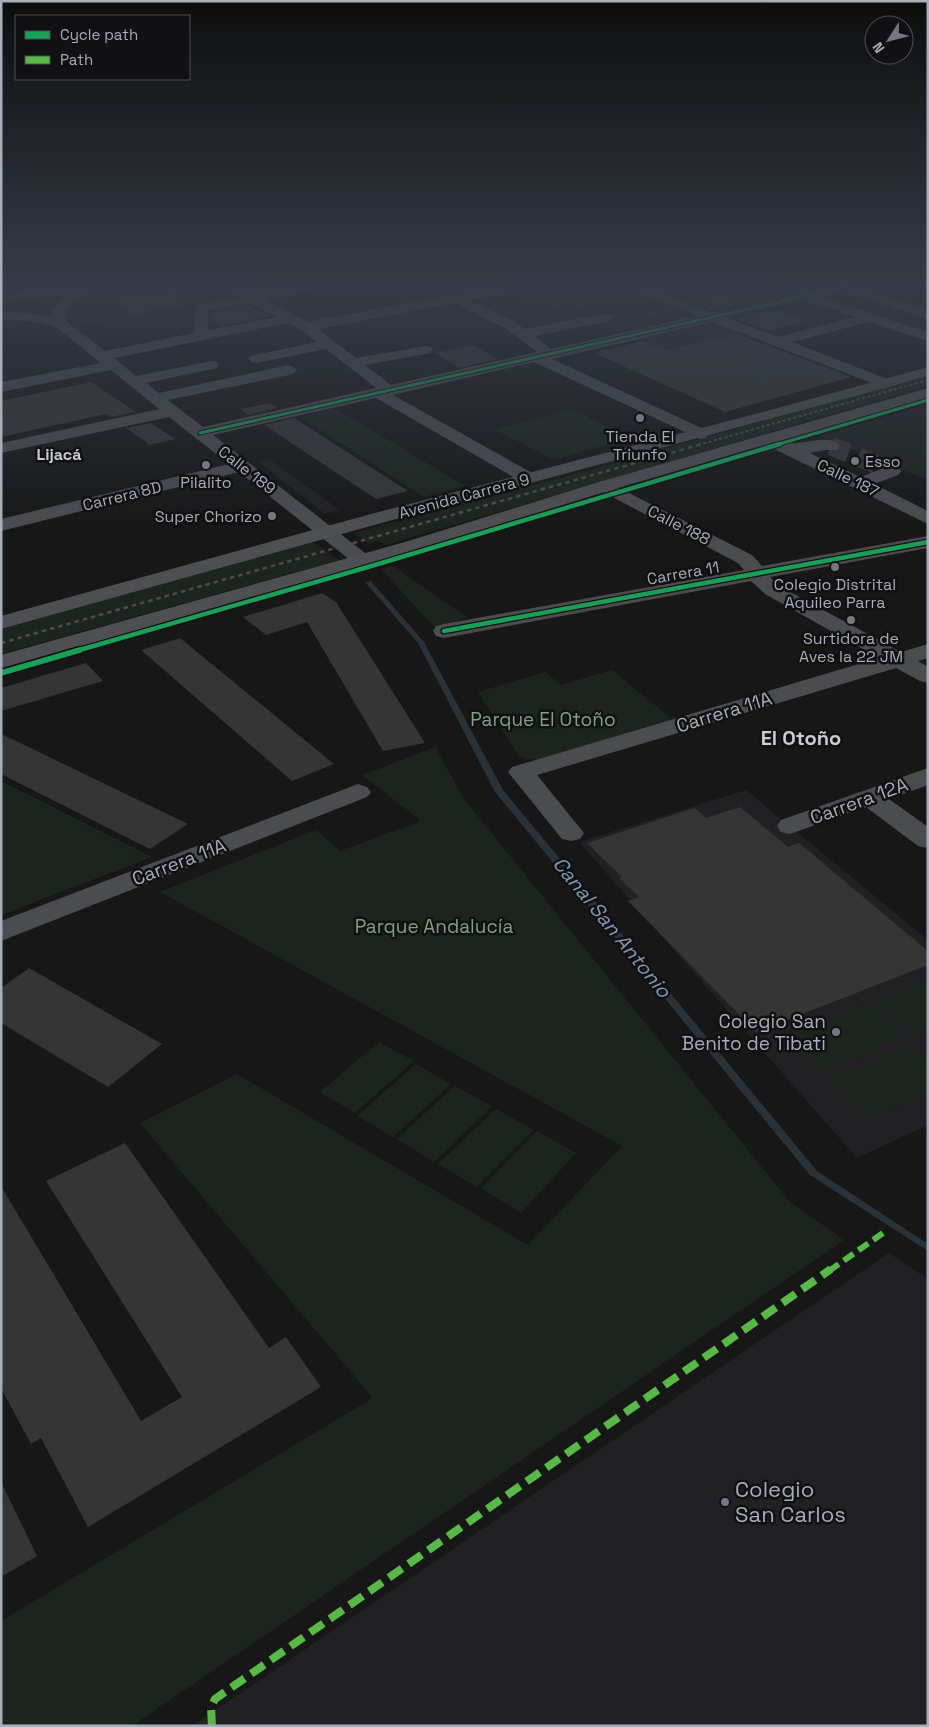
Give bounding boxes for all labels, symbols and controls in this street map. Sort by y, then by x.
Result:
legend [15,15,190,80]
north arrow [864,15,914,65]
text: Cycle path [60,25,138,44]
text: N [868,39,889,57]
text: Path [60,50,93,69]
marker: Tienda El Triunfo [634,412,646,424]
place label: Tienda El Triunfo [605,426,675,465]
street label: Calle 189 [214,441,280,499]
district label: Lijacá [37,444,81,465]
place label: Esso [865,451,901,472]
street label: Calle 187 [814,454,882,502]
marker: Esso [849,455,861,467]
marker: Pilalito [200,459,212,471]
street label: Avenida Carrera 9 [396,468,532,524]
place label: Pilalito [180,472,232,493]
street label: Carrera 8D [80,476,164,516]
street label: Calle 188 [644,500,714,550]
place label: Super Chorizo [155,506,262,527]
marker: Super Chorizo [266,510,278,522]
street label: Carrera 11 [645,556,721,590]
marker: Colegio Distrital Aquileo Parra [829,561,841,573]
place label: Colegio Distrital Aquileo Parra [774,574,896,613]
marker: Surtidora de Aves la 22 JM [845,614,857,626]
place label: Surtidora de Aves la 22 JM [799,628,903,667]
street label: Carrera 11A [673,686,775,738]
park label: Parque El Otoño [470,707,616,732]
district label: El Otoño [761,725,841,751]
street label: Carrera 12A [807,772,911,830]
street label: Carrera 11A [128,833,230,891]
water label: Canal San Antonio [547,851,677,1003]
park label: Parque Andalucía [355,914,513,939]
place label: Colegio San Benito de Tibati [681,1009,826,1056]
marker: Colegio San Benito de Tibati [830,1026,842,1038]
place label: Colegio San Carlos [735,1475,846,1528]
marker: Colegio San Carlos [719,1496,731,1508]

